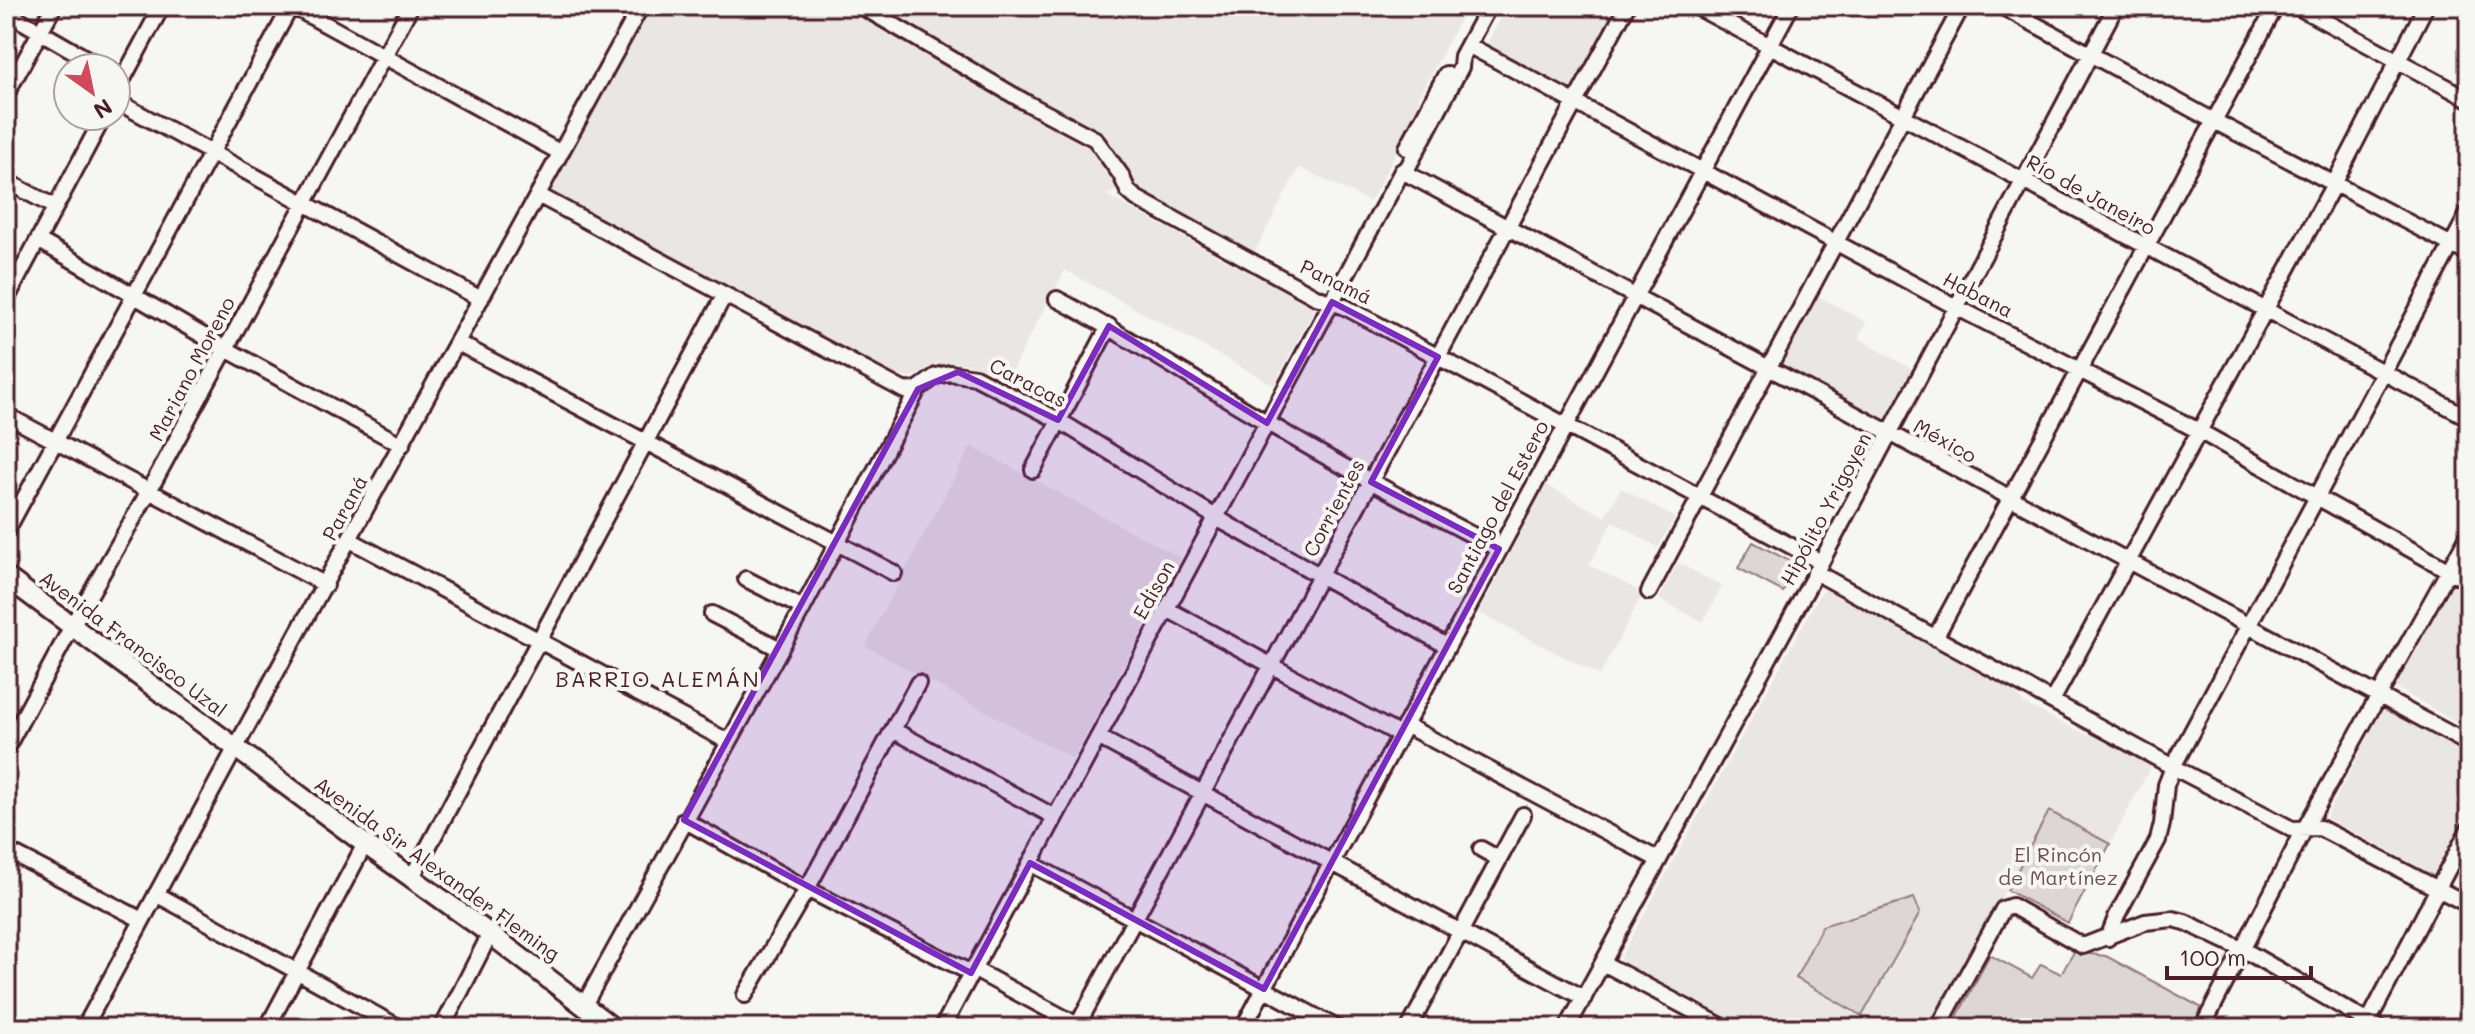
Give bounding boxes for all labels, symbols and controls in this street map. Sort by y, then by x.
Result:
north arrow [52,52,132,132]
text: N [88,92,118,126]
street label: Río de Janeiro [2022,148,2161,240]
street label: Panamá [1296,253,1377,310]
street label: Habana [1939,265,2018,323]
street label: Mariano Moreno [142,292,240,445]
street label: Caracas [985,352,1071,413]
street label: México [1909,412,1982,468]
street label: Santiago del Estero [1440,415,1554,598]
street label: Hipólito Yrigoyen [1774,428,1876,589]
street label: Corrientes [1297,454,1370,561]
street label: Paraná [316,470,373,545]
street label: Edison [1127,556,1180,623]
street label: Avenida Francisco Uzal [35,564,232,722]
district label: BARRIO ALEMÁN [555,664,761,693]
street label: Avenida Sir Alexander Fleming [310,770,565,966]
park label: El Rincón de Martínez [1998,841,2118,890]
scale bar [2167,930,2311,980]
text: 100 m [2179,941,2246,972]

